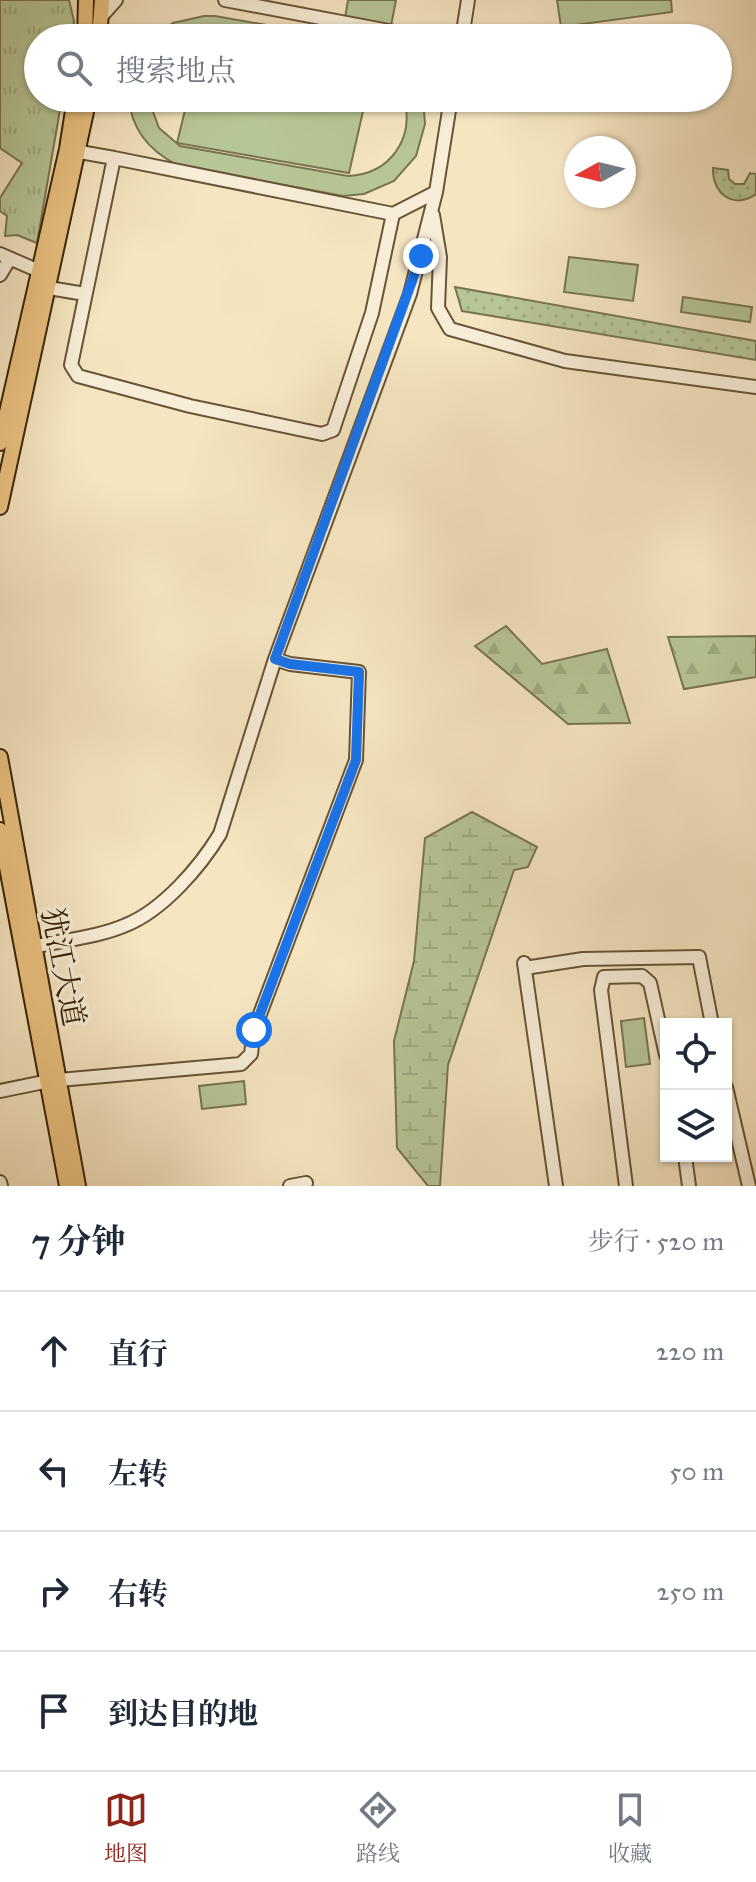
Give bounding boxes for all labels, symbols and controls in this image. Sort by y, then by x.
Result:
search box [24,24,732,112]
icon: search [52,46,96,90]
text: 搜索地点 [116,53,236,89]
north arrow [564,136,636,208]
route end [403,238,439,274]
street label: 犹江大道 [34,905,92,1029]
route start [236,1012,272,1048]
map controls [660,1018,732,1162]
button: locate [660,1018,732,1090]
button: layers [660,1090,732,1162]
text: 7 分钟 [32,1221,125,1262]
text: 步行 · 520 m [588,1225,724,1257]
icon: ahead [32,1329,76,1373]
text: 220 m [656,1335,724,1367]
text: 直行 [108,1336,168,1372]
icon: left [32,1449,76,1493]
text: 50 m [669,1455,724,1487]
text: 左转 [108,1456,168,1492]
icon: right [32,1569,76,1613]
text: 250 m [657,1575,724,1607]
text: 右转 [108,1576,168,1612]
icon: arrive [32,1689,76,1733]
text: 到达目的地 [108,1696,258,1732]
tab: 地图 [104,1788,148,1867]
tab: 路线 [356,1788,400,1867]
tab: 收藏 [608,1788,652,1867]

